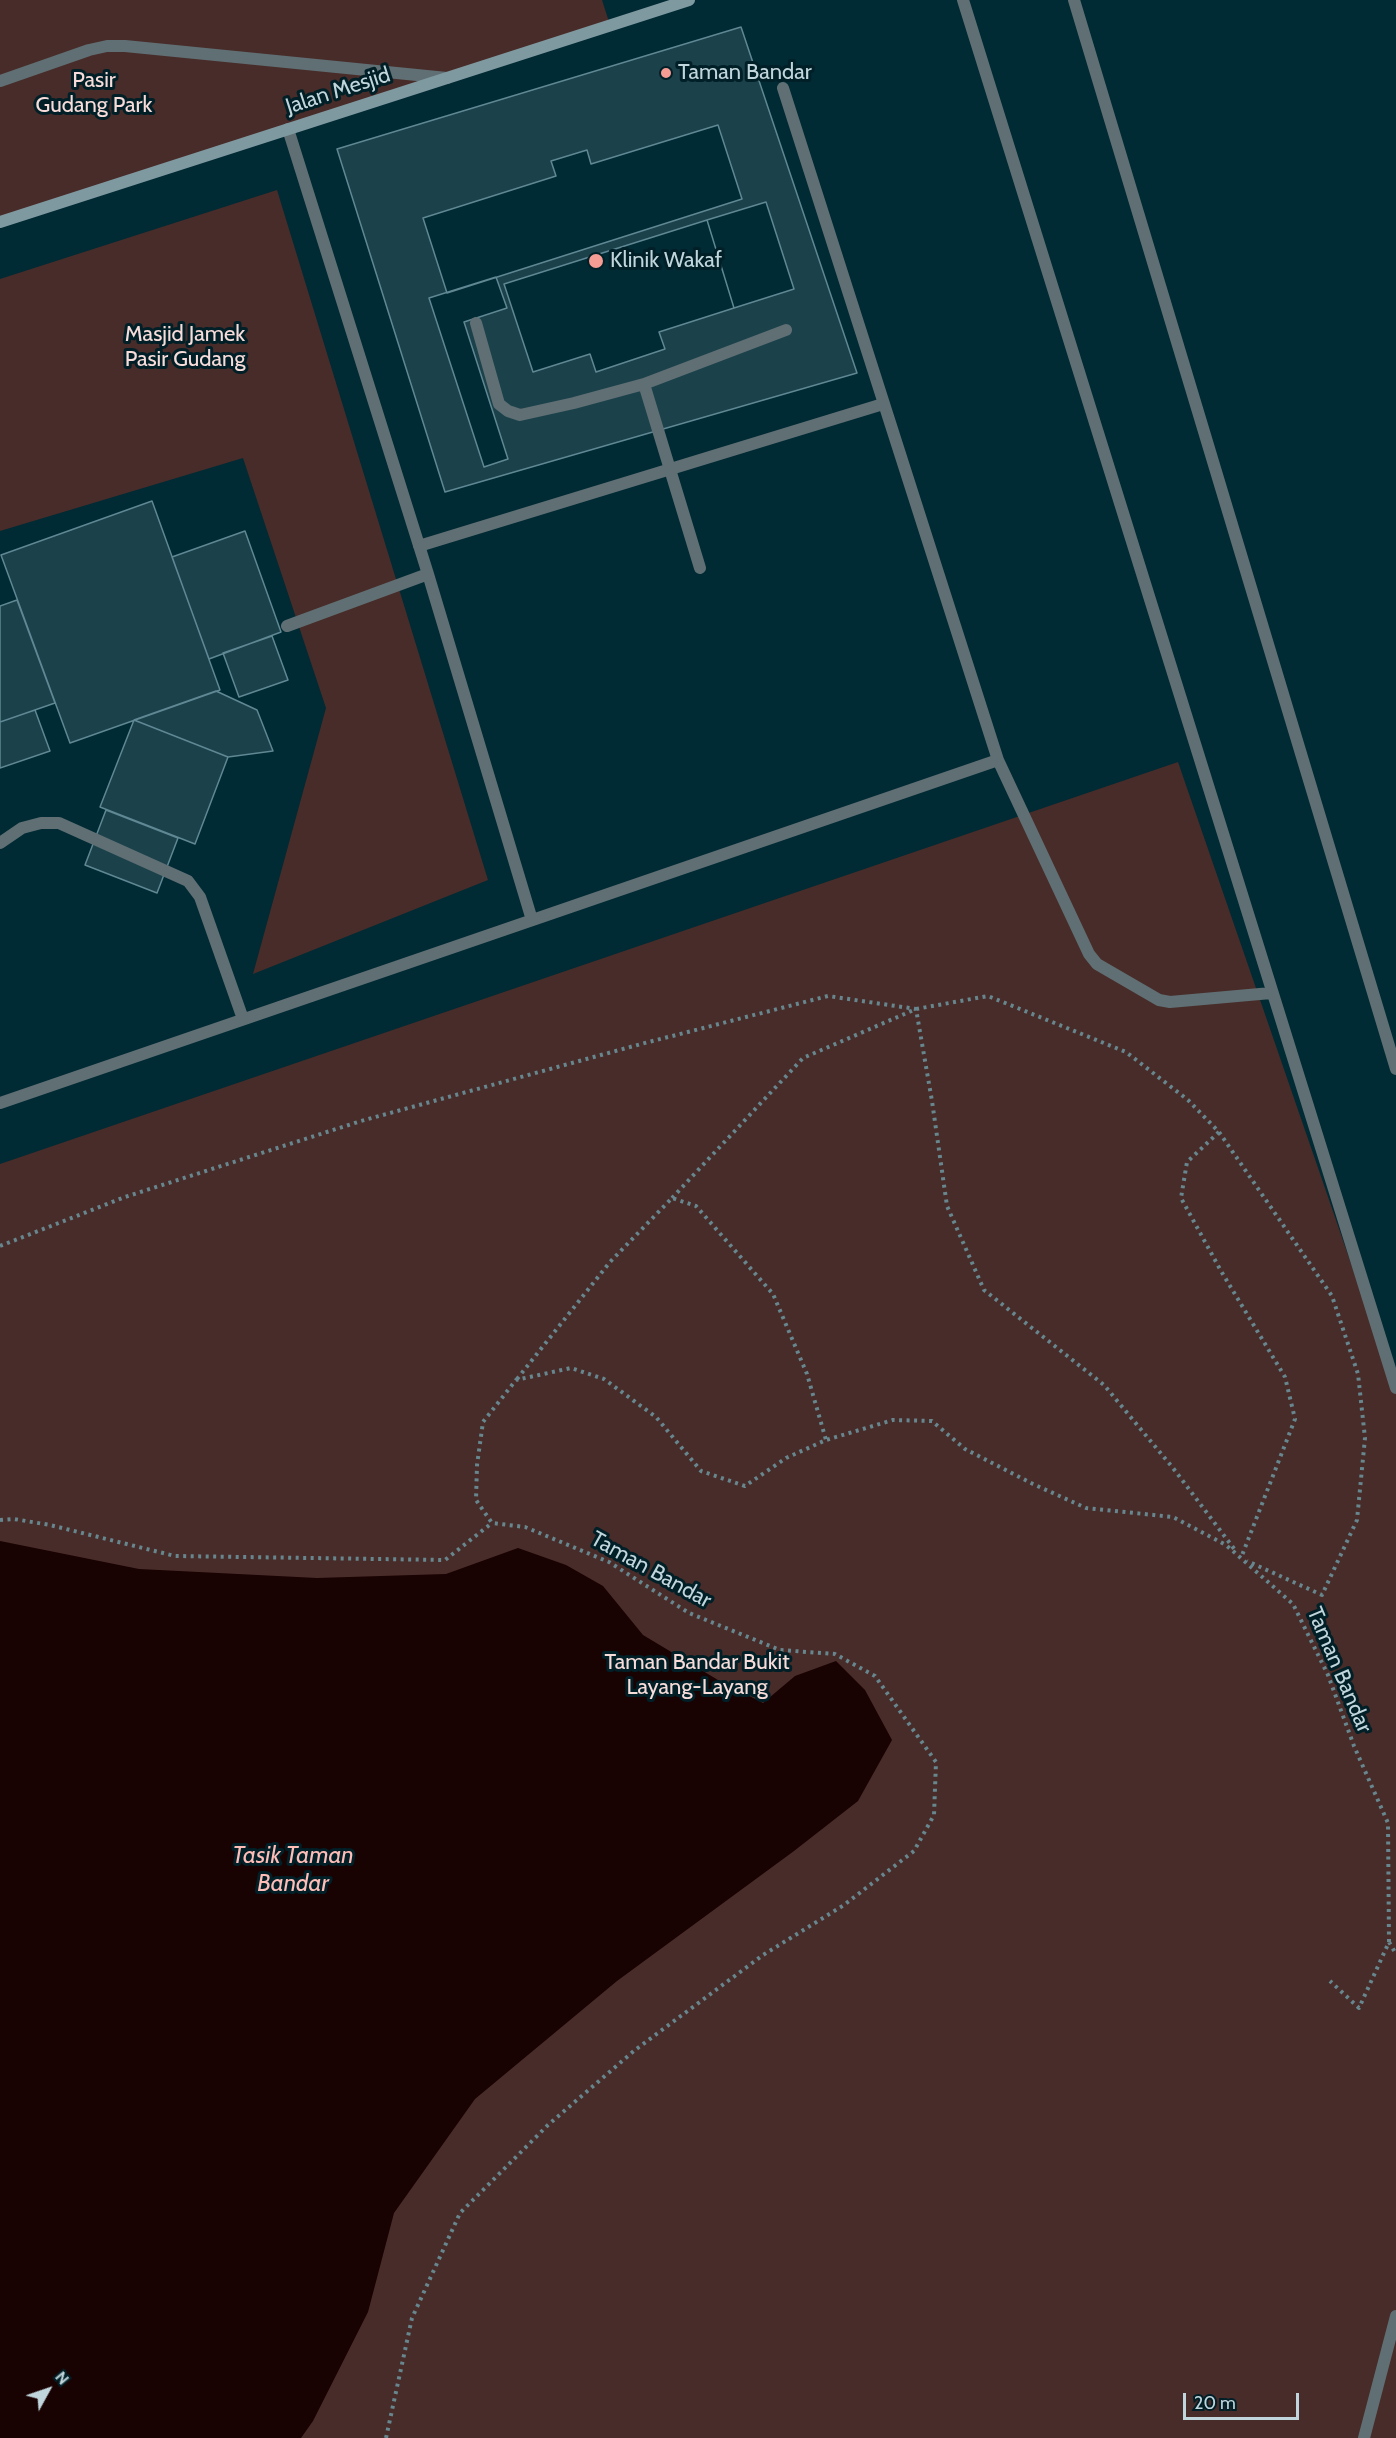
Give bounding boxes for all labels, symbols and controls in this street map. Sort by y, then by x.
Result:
place label: Taman Bandar [678,60,812,86]
street label: Jalan Mesjid [282,62,394,120]
marker: Taman Bandar [659,66,673,80]
park label: Pasir Gudang Park [36,68,152,119]
place label: Klinik Wakaf [610,248,722,274]
marker: Klinik Wakaf [587,252,605,270]
park label: Masjid Jamek Pasir Gudang [125,322,245,374]
street label: Taman Bandar [586,1526,716,1614]
street label: Taman Bandar [1301,1603,1377,1737]
park label: Taman Bandar Bukit Layang-Layang [604,1650,790,1702]
water label: Tasik Taman Bandar [232,1842,354,1898]
north arrow [18,2360,78,2420]
text: N [51,2368,73,2389]
scale bar [1186,2381,1302,2419]
text: 20 m [1194,2392,1236,2414]

